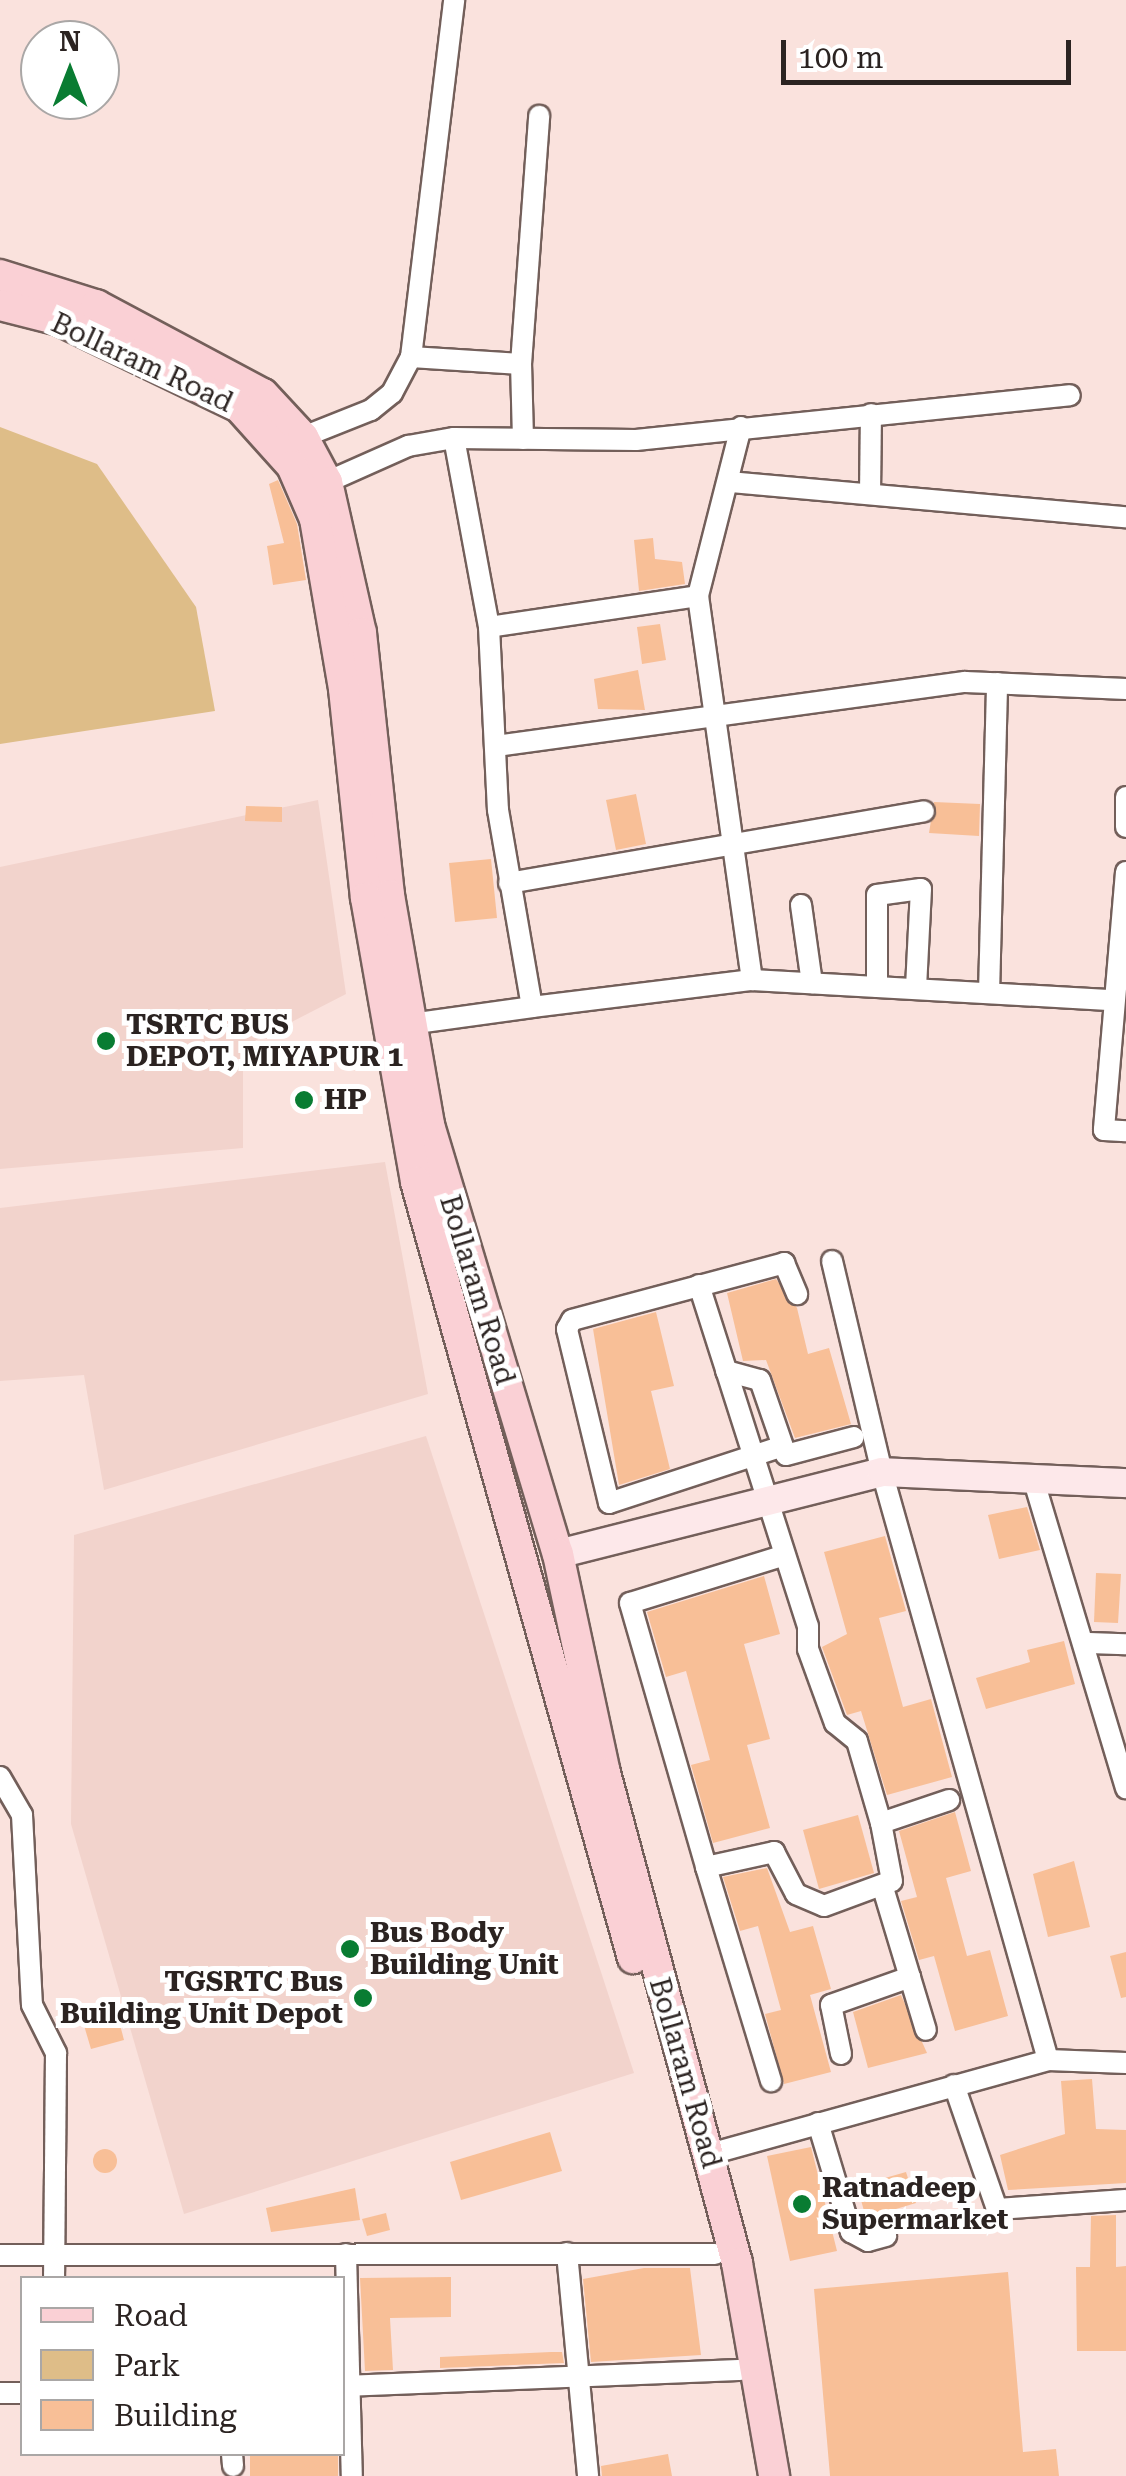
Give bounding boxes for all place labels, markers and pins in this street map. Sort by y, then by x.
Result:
place label: TSRTC BUS DEPOT, MIYAPUR 1 [126,1008,403,1074]
marker: TSRTC BUS DEPOT, MIYAPUR 1 [95,1030,117,1052]
place label: HP [324,1083,367,1117]
marker: HP [293,1089,315,1111]
place label: Bus Body Building Unit [370,1916,559,1982]
marker: Bus Body Building Unit [339,1938,361,1960]
place label: TGSRTC Bus Building Unit Depot [60,1965,343,2031]
marker: TGSRTC Bus Building Unit Depot [352,1987,374,2009]
place label: Ratnadeep Supermarket [822,2171,1008,2237]
marker: Ratnadeep Supermarket [791,2193,813,2215]

